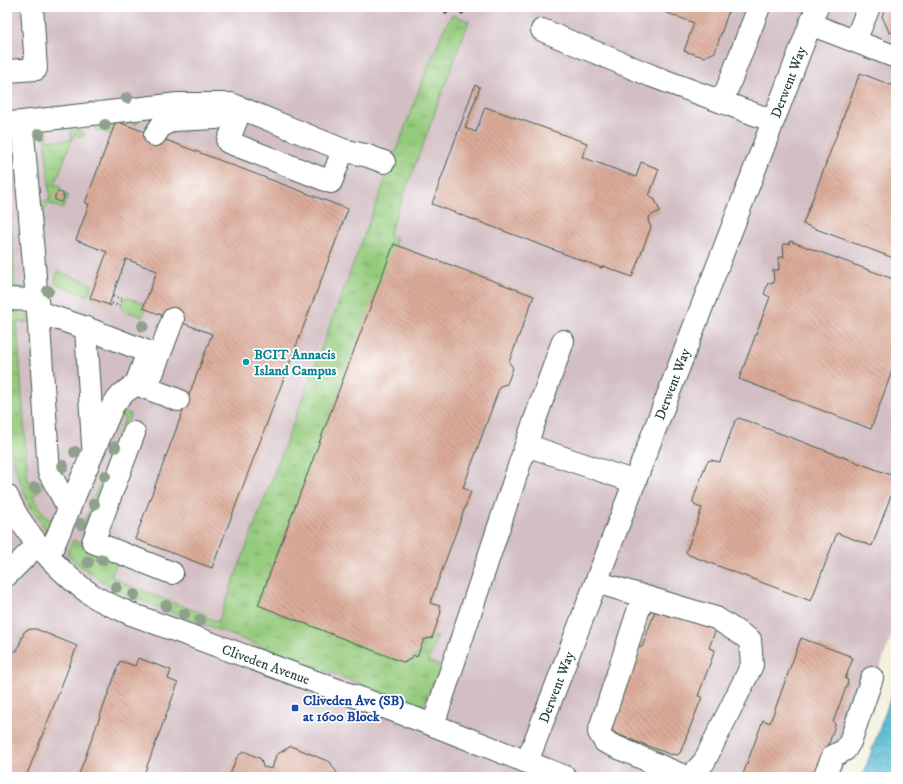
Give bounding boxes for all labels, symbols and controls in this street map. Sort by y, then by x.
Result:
street label: Derwent Way [767,44,811,121]
place label: BCIT Annacis Island Campus [254,346,336,380]
street label: Derwent Way [651,346,695,423]
marker: BCIT Annacis Island Campus [241,357,251,367]
street label: Cliveden Avenue [219,641,312,689]
street label: Derwent Way [535,649,579,726]
place label: Cliveden Ave (SB) at 1600 Block [303,692,404,726]
marker: Cliveden Ave (SB) at 1600 Block [290,703,300,713]

